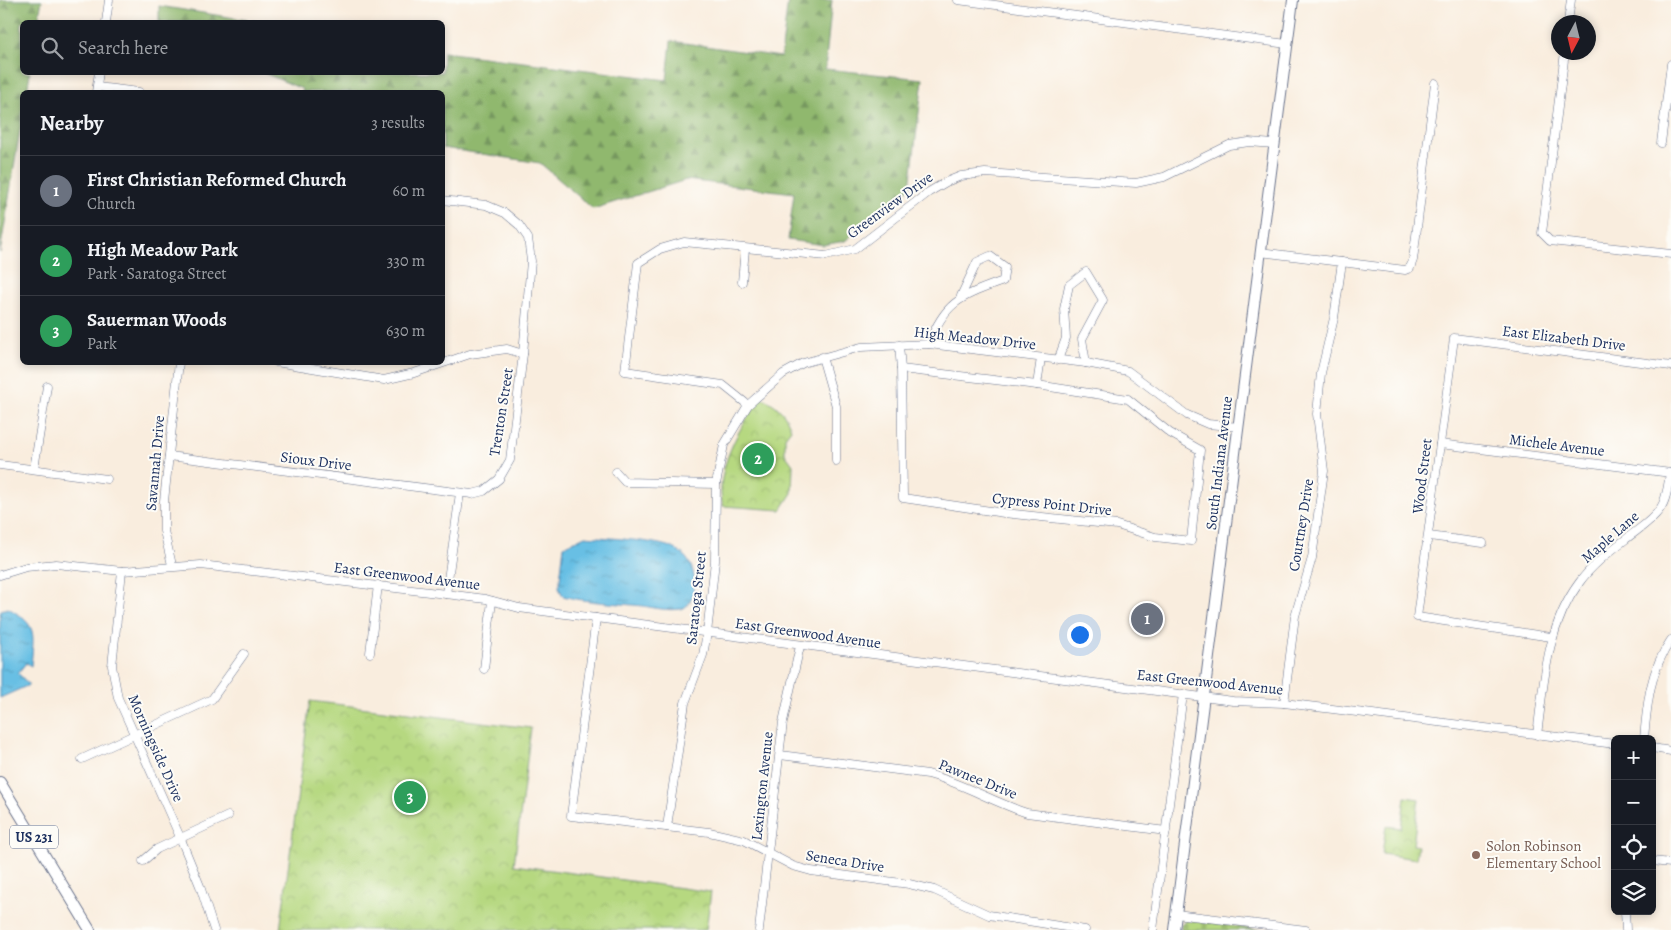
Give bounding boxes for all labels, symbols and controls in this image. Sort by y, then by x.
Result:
north arrow [1551,15,1596,60]
search box [20,20,445,75]
icon: search [38,34,66,62]
text: Search here [78,35,168,61]
text: Nearby [40,109,103,137]
text: 3 results [371,112,425,134]
text: First Christian Reformed Church [87,167,347,193]
street label: Greenview Drive [843,167,937,243]
text: 1 [53,180,59,202]
text: 60 m [393,180,425,202]
text: Church [87,193,136,215]
text: High Meadow Park [87,237,238,263]
text: 2 [52,250,60,272]
text: 330 m [387,250,425,272]
text: Park · Saratoga Street [87,263,227,285]
text: Sauerman Woods [87,307,227,333]
text: 3 [53,320,59,342]
text: 630 m [386,320,425,342]
street label: East Elizabeth Drive [1501,321,1627,356]
street label: High Meadow Drive [913,322,1037,354]
text: Park [87,333,117,355]
street label: Trenton Street [484,367,518,457]
street label: South Indiana Avenue [1201,395,1237,531]
street label: Savannah Drive [141,414,169,512]
street label: Michele Avenue [1508,429,1606,461]
street label: Wood Street [1407,437,1437,516]
pin: 2 [742,440,774,478]
street label: Sioux Drive [279,447,353,475]
street label: Courtney Drive [1284,477,1318,573]
street label: Cypress Point Drive [991,488,1113,520]
street label: Maple Lane [1577,506,1643,568]
street label: Saratoga Street [681,550,711,646]
street label: East Greenwood Avenue [333,557,482,595]
pin: 1 [1131,600,1163,638]
street label: East Greenwood Avenue [734,613,883,653]
your location [1067,622,1093,648]
street label: East Greenwood Avenue [1136,664,1284,700]
street label: Morningside Drive [123,691,189,805]
street label: Lexington Avenue [746,730,778,841]
map controls [1611,735,1656,915]
button: + [1611,735,1656,780]
street label: Pawnee Drive [936,754,1021,804]
pin: 3 [394,778,426,816]
button: − [1611,780,1656,825]
button: locate [1611,825,1656,870]
road number: US 231 [10,826,58,849]
place label: Solon Robinson Elementary School [1486,836,1601,873]
street label: Seneca Drive [804,845,886,877]
marker: Solon Robinson Elementary School [1470,849,1482,861]
button: layers [1611,870,1656,915]

